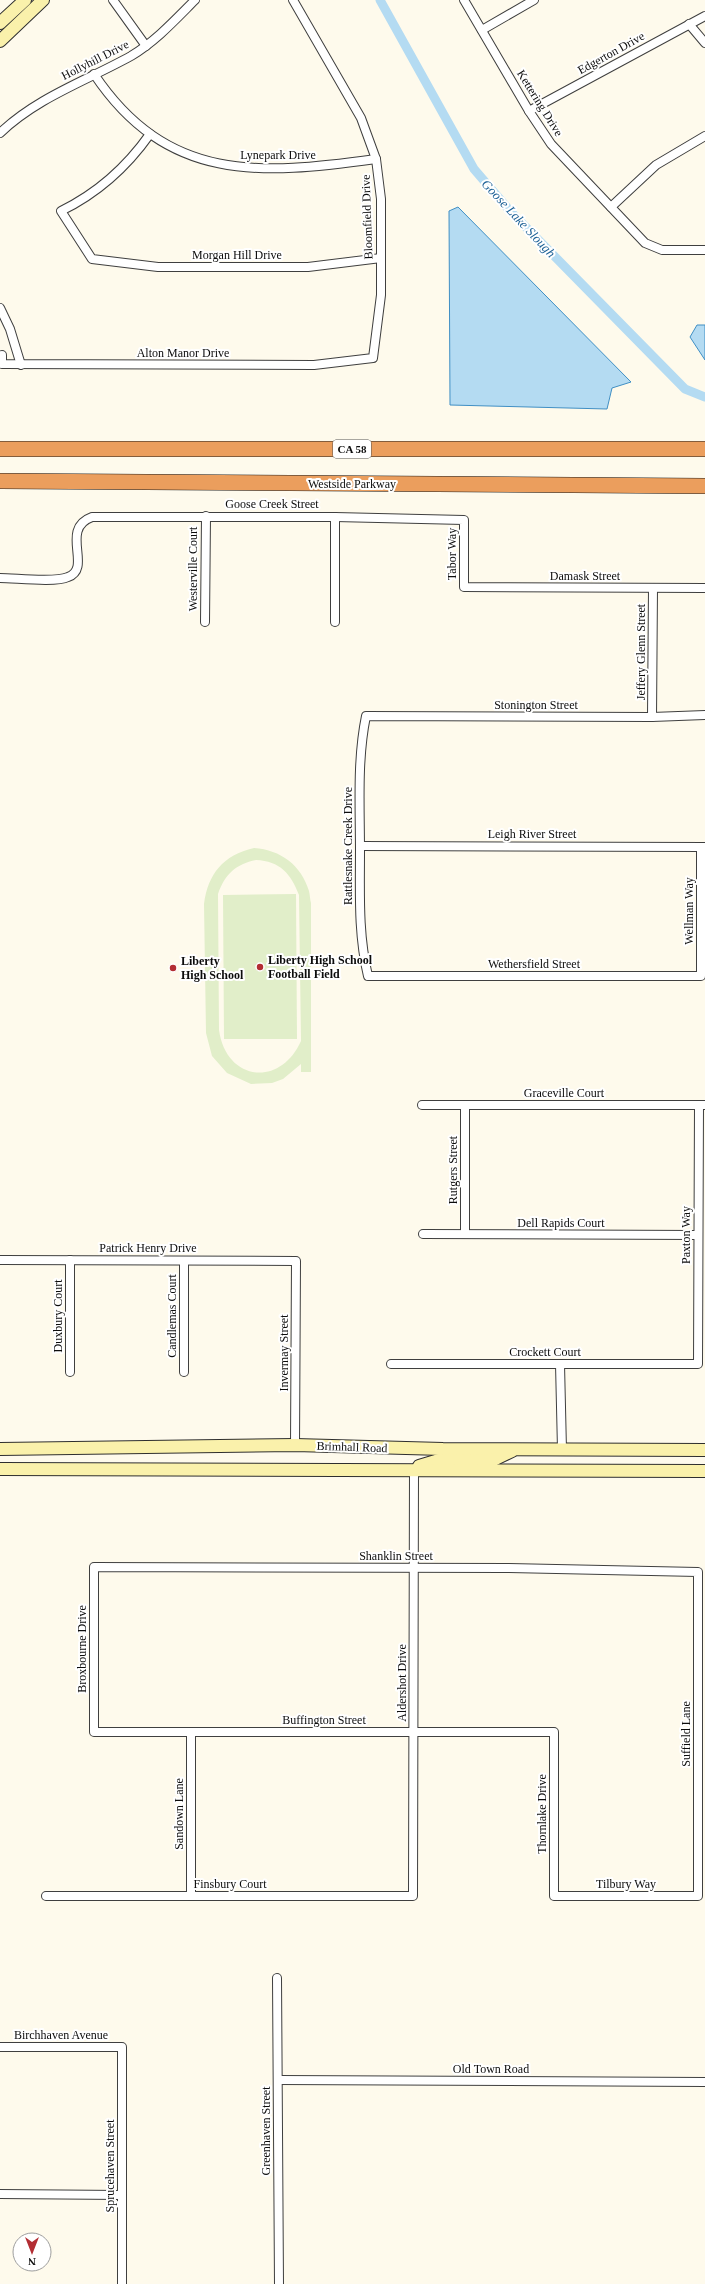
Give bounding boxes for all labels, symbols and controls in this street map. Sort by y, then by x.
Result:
street label: Edgerton Drive [575,29,647,77]
street label: Hollyhill Drive [59,37,131,83]
street label: Kettering Drive [514,67,566,139]
street label: Lynepark Drive [240,148,316,162]
street label: Bloomfield Drive [359,174,375,260]
water label: Goose Lake Slough [479,176,559,260]
street label: Morgan Hill Drive [192,248,282,262]
street label: Alton Manor Drive [137,346,229,360]
road number: CA 58 [333,440,371,458]
street label: Westside Parkway [308,477,396,491]
street label: Goose Creek Street [225,497,319,511]
street label: Westerville Court [186,526,200,611]
street label: Tabor Way [445,528,459,580]
street label: Damask Street [550,569,621,583]
street label: Jeffery Glenn Street [634,603,648,700]
street label: Stonington Street [494,698,578,712]
street label: Rattlesnake Creek Drive [341,787,355,905]
street label: Leigh River Street [488,827,577,841]
street label: Wellman Way [682,877,696,945]
place label: Liberty High School Football Field [268,953,373,981]
place label: Liberty High School [181,954,244,982]
street label: Wethersfield Street [488,957,581,971]
marker: Liberty High School Football Field [255,962,265,972]
marker: Liberty High School [168,963,178,973]
street label: Graceville Court [524,1086,605,1100]
street label: Rutgers Street [446,1135,460,1204]
street label: Paxton Way [679,1206,693,1264]
street label: Dell Rapids Court [517,1216,605,1230]
street label: Patrick Henry Drive [99,1241,197,1255]
street label: Candlemas Court [165,1274,179,1358]
street label: Duxbury Court [51,1279,65,1353]
street label: Invermay Street [277,1314,291,1391]
street label: Crockett Court [509,1345,581,1359]
street label: Brimhall Road [316,1439,388,1455]
street label: Shanklin Street [359,1549,433,1563]
street label: Broxbourne Drive [75,1605,89,1693]
street label: Aldershot Drive [395,1644,409,1722]
street label: Suffield Lane [679,1701,693,1767]
street label: Buffington Street [282,1713,366,1727]
street label: Thornlake Drive [535,1774,549,1854]
street label: Sandown Lane [172,1778,186,1850]
street label: Finsbury Court [193,1877,267,1891]
street label: Tilbury Way [596,1877,656,1891]
street label: Birchhaven Avenue [14,2028,108,2042]
street label: Old Town Road [453,2062,529,2076]
street label: Greenhaven Street [259,2086,273,2175]
street label: Sprucehaven Street [103,2119,117,2212]
north arrow [12,2232,52,2272]
text: N [28,2256,36,2268]

